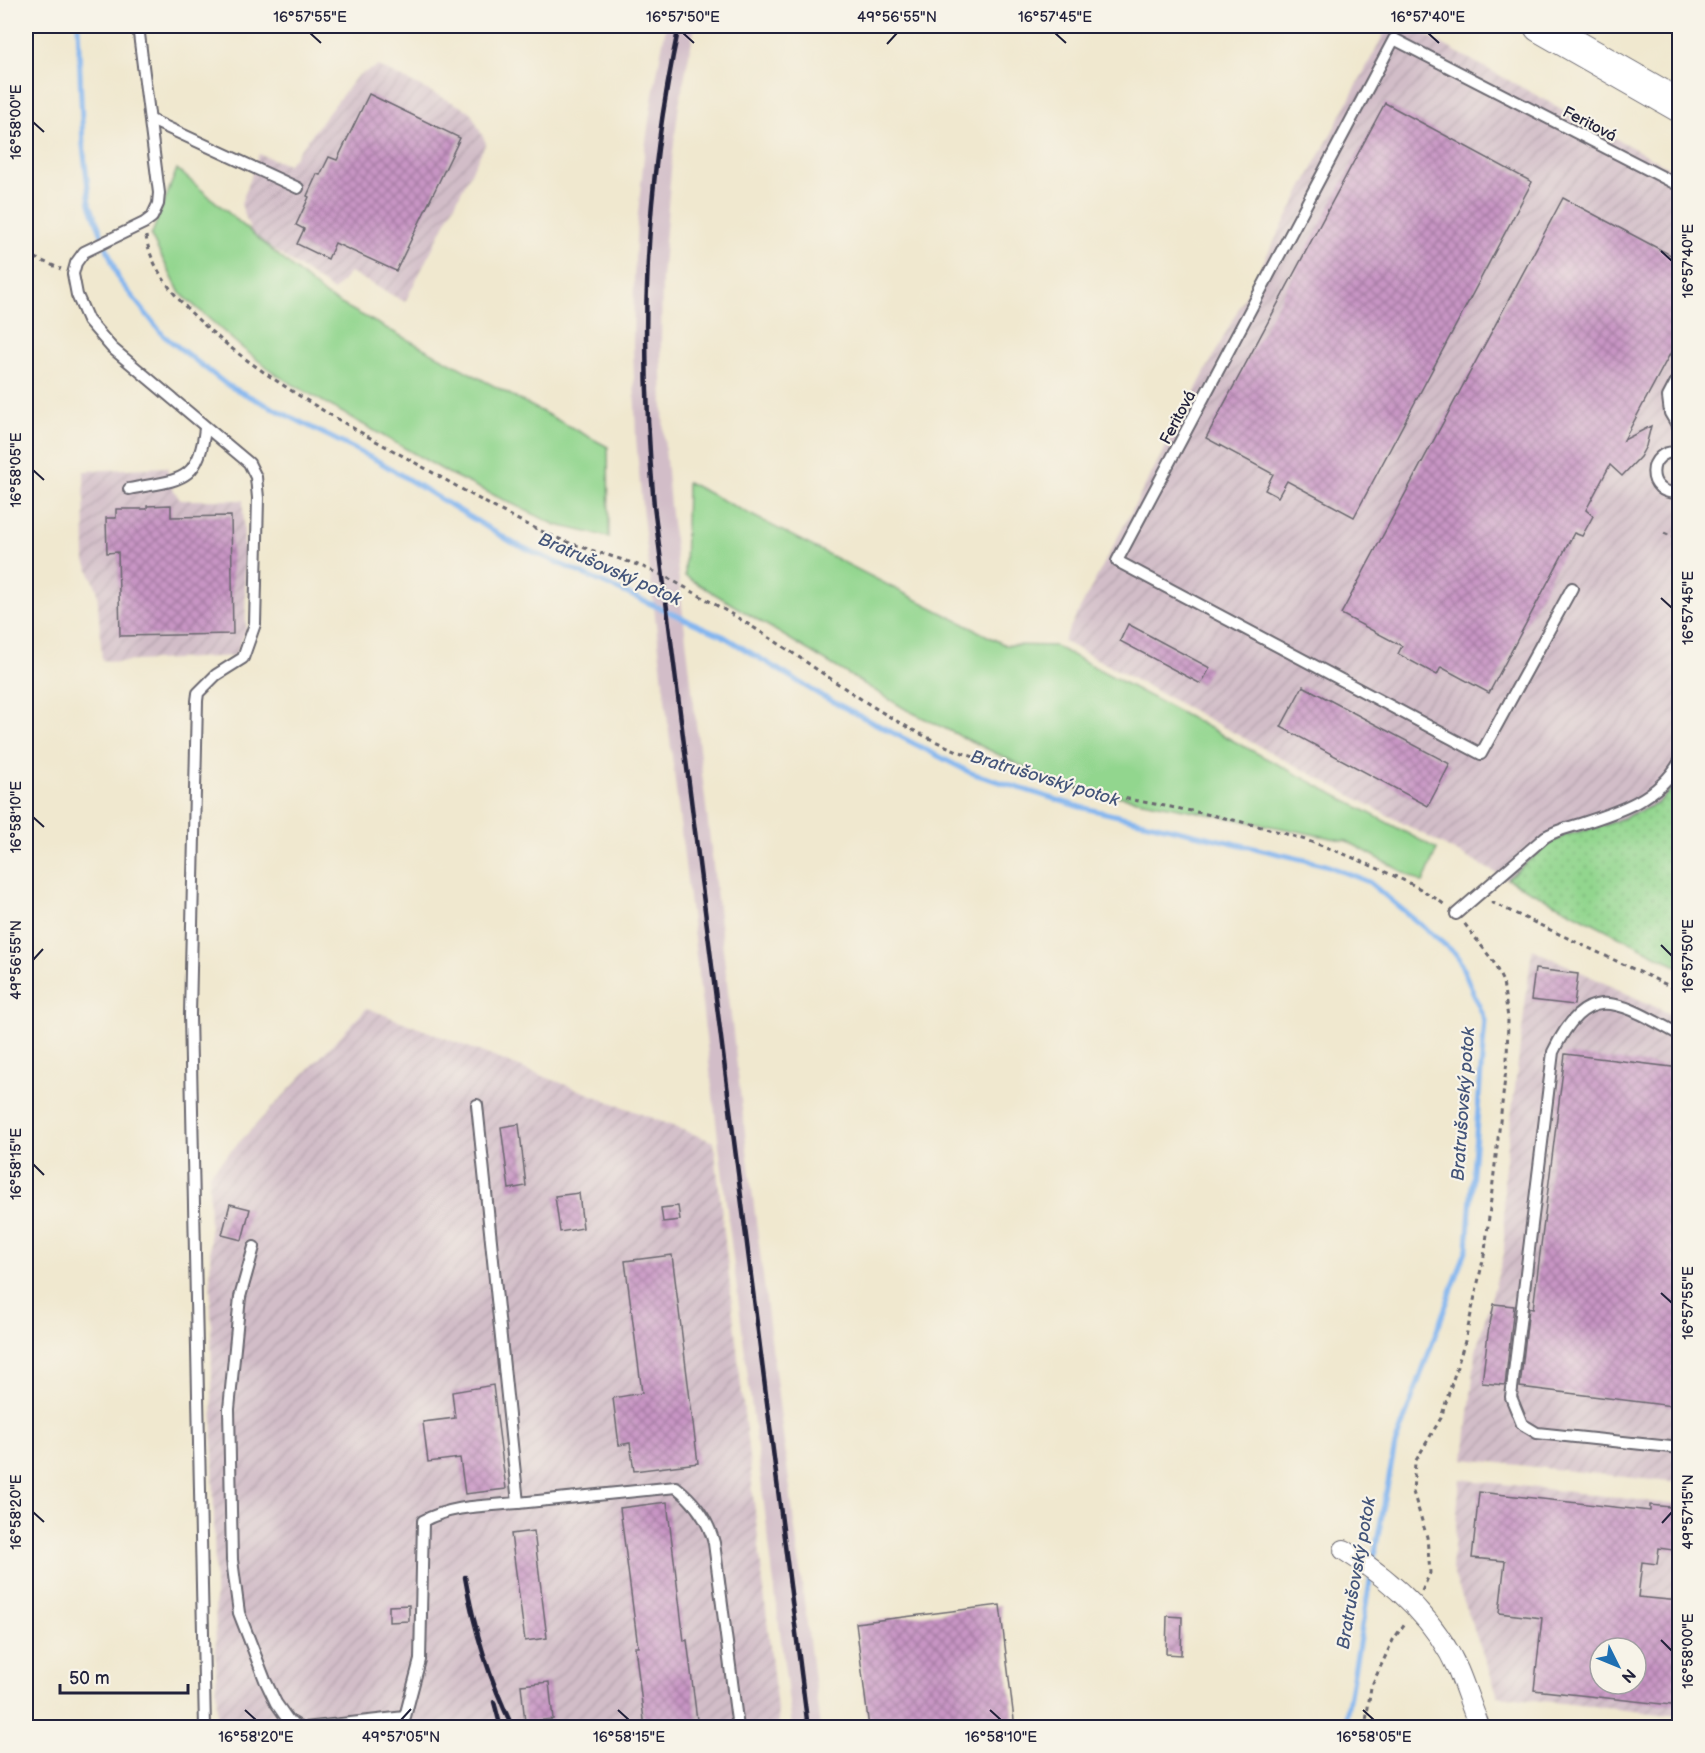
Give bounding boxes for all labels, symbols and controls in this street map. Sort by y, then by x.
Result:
text: 16°57'55"E [273,8,347,27]
text: 16°57'50"E [646,8,720,27]
text: 49°56'55"N [857,8,937,27]
text: 16°57'45"E [1018,8,1092,27]
text: 16°57'40"E [1391,8,1465,27]
text: 16°58'00"E [7,84,26,160]
street label: Feritová [1559,103,1619,146]
text: 16°57'40"E [1679,224,1698,298]
street label: Feritová [1156,388,1200,448]
text: 16°58'05"E [7,432,26,508]
water label: Bratrušovský potok [535,529,685,611]
text: 16°57'45"E [1679,571,1698,645]
water label: Bratrušovský potok [968,746,1123,811]
text: 16°58'10"E [7,781,26,853]
text: 16°57'50"E [1679,919,1698,993]
text: 49°56'55"N [7,920,26,1000]
water label: Bratrušovský potok [1448,1025,1479,1182]
text: 16°58'15"E [7,1128,26,1200]
text: 16°57'55"E [1679,1266,1698,1340]
text: 16°58'20"E [7,1474,26,1550]
text: 49°57'15"N [1679,1474,1698,1550]
water label: Bratrušovský potok [1333,1494,1380,1651]
text: 16°58'00"E [1679,1613,1698,1689]
north arrow [1588,1636,1648,1696]
scale bar [60,1657,188,1695]
text: N [1617,1664,1639,1686]
text: 50 m [69,1668,110,1689]
text: 16°58'20"E [218,1728,294,1747]
text: 49°57'05"N [362,1728,440,1747]
text: 16°58'15"E [593,1728,665,1747]
text: 16°58'10"E [965,1728,1037,1747]
text: 16°58'05"E [1336,1728,1412,1747]

